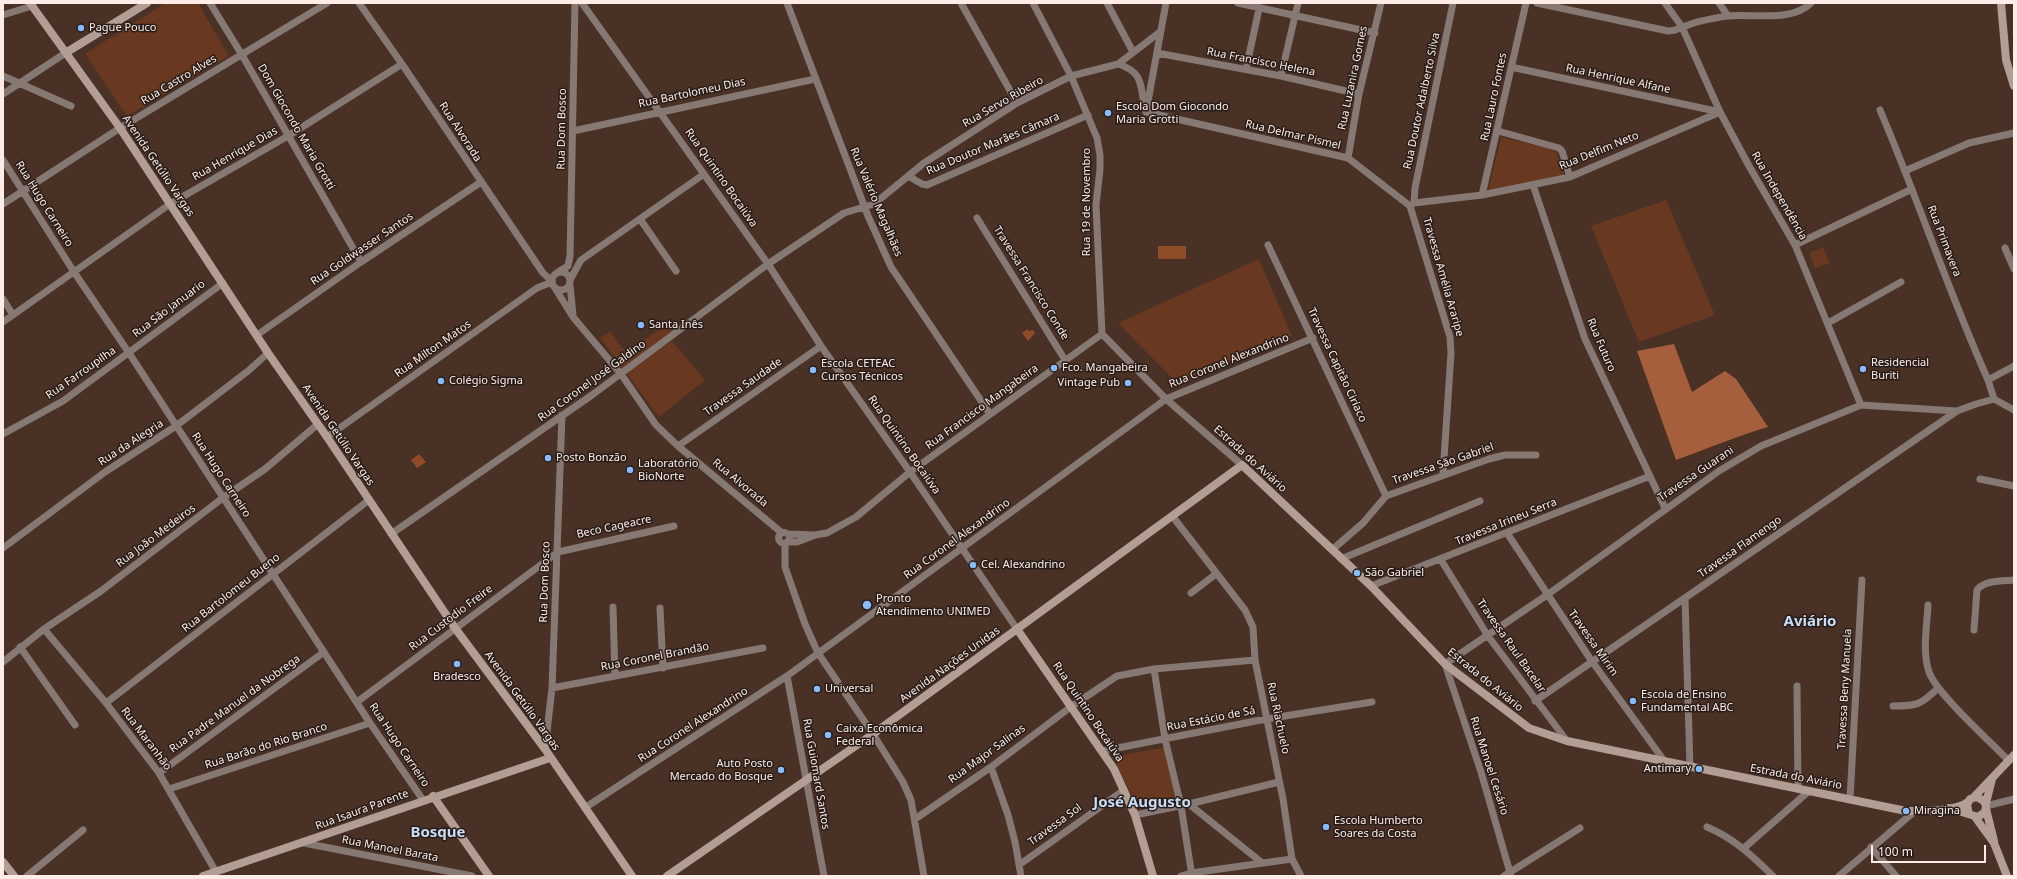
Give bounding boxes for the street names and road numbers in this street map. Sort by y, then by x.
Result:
street label: Rua Luzanira Gomes [1336,25,1370,131]
street label: Rua Doutor Adalberto Silva [1401,31,1443,171]
street label: Rua Francisco Helena [1206,45,1316,79]
street label: Rua Castro Alves [139,52,219,108]
street label: Rua Lauro Fontes [1478,52,1510,142]
street label: Rua Henrique Alfane [1564,61,1672,97]
street label: Dom Giocondo Maria Grotti [255,62,337,192]
street label: Rua Servo Ribeiro [960,74,1046,130]
street label: Rua Bartolomeu Dias [637,75,747,111]
street label: Rua Dom Bosco [555,88,569,170]
street label: Rua Alvorada [436,100,484,164]
street label: Rua Doutor Marães Câmara [924,110,1062,178]
street label: Avenida Getúlio Vargas [119,113,197,219]
street label: Rua Delmar Pismel [1244,118,1342,152]
street label: Rua Henrique Dias [190,124,280,184]
street label: Rua Quintino Bocaiúva [682,126,760,230]
street label: Rua Delfim Neto [1557,129,1641,173]
street label: Rua Valério Magalhães [847,145,905,259]
street label: Rua 19 de Novembro [1080,148,1094,256]
street label: Rua Independência [1748,149,1810,243]
street label: Rua Hugo Carneiro [12,159,76,249]
street label: Rua Primavera [1924,203,1964,279]
street label: Rua Goldwasser Santos [308,210,416,288]
street label: Travessa Amélia Araripe [1420,216,1466,338]
street label: Travessa Francisco Conde [990,224,1072,342]
street label: Rua São Januario [130,277,208,341]
street label: Travessa Capitão Ciríaco [1305,306,1369,424]
street label: Rua Futuro [1584,316,1618,374]
street label: Rua Milton Matos [392,318,474,380]
street label: Rua Coronel Alexandrino [1167,331,1291,391]
street label: Rua Coronel José Galdino [536,337,648,425]
street label: Rua Farroupilha [44,344,118,402]
street label: Travessa Saudade [701,355,785,419]
street label: Rua Francisco Mangabeira [923,362,1041,452]
street label: Avenida Getúlio Vargas [299,382,377,488]
street label: Rua Quintino Bocaiúva [865,393,943,497]
street label: Rua da Alegria [96,417,166,469]
street label: Estrada do Aviário [1211,423,1289,495]
street label: Rua Hugo Carneiro [189,430,253,520]
street label: Travessa São Gabriel [1390,440,1496,488]
street label: Travessa Guarani [1656,444,1736,504]
street label: Rua Alvorada [710,456,770,510]
street label: Rua Coronel Alexandrino [901,496,1013,582]
street label: Travessa Irineu Serra [1453,496,1559,548]
street label: Rua João Medeiros [114,502,198,570]
street label: Beco Cageacre [575,513,653,541]
street label: Travessa Flamengo [1696,513,1784,581]
street label: Rua Dom Bosco [537,541,553,623]
street label: Rua Bartolomeu Bueno [179,551,283,635]
street label: Rua Custodio Freire [407,582,495,654]
street label: Travessa Raul Bacelar [1474,597,1548,695]
street label: Travessa Mirim [1565,607,1621,679]
street label: Avenida Nações Unidas [897,624,1003,706]
street label: Travessa Beny Manuela [1835,628,1855,750]
street label: Rua Coronel Brandão [600,640,710,674]
street label: Estrada do Aviário [1444,645,1526,715]
street label: Avenida Getúlio Vargas [482,649,562,753]
street label: Rua Padre Manuel da Nobrega [167,652,303,756]
street label: Rua Quintino Bocaiúva [1050,660,1126,764]
street label: Rua Riachuelo [1264,681,1292,755]
street label: Rua Coronel Alexandrino [636,685,750,765]
street label: Rua Hugo Carneiro [366,701,432,789]
street label: Rua Estácio de Sá [1166,704,1256,734]
street label: Rua Maranhão [118,705,174,773]
street label: Rua Manoel Cesário [1467,715,1511,817]
street label: Rua Guiomard Santos [800,718,832,830]
street label: Rua Barão do Rio Branco [203,720,329,772]
street label: Rua Major Salinas [946,722,1028,786]
street label: Estrada do Aviário [1749,762,1843,792]
street label: Rua Isaura Parente [314,787,410,833]
street label: Travessa Sol [1026,801,1084,849]
street label: Rua Manoel Barata [341,833,439,865]

